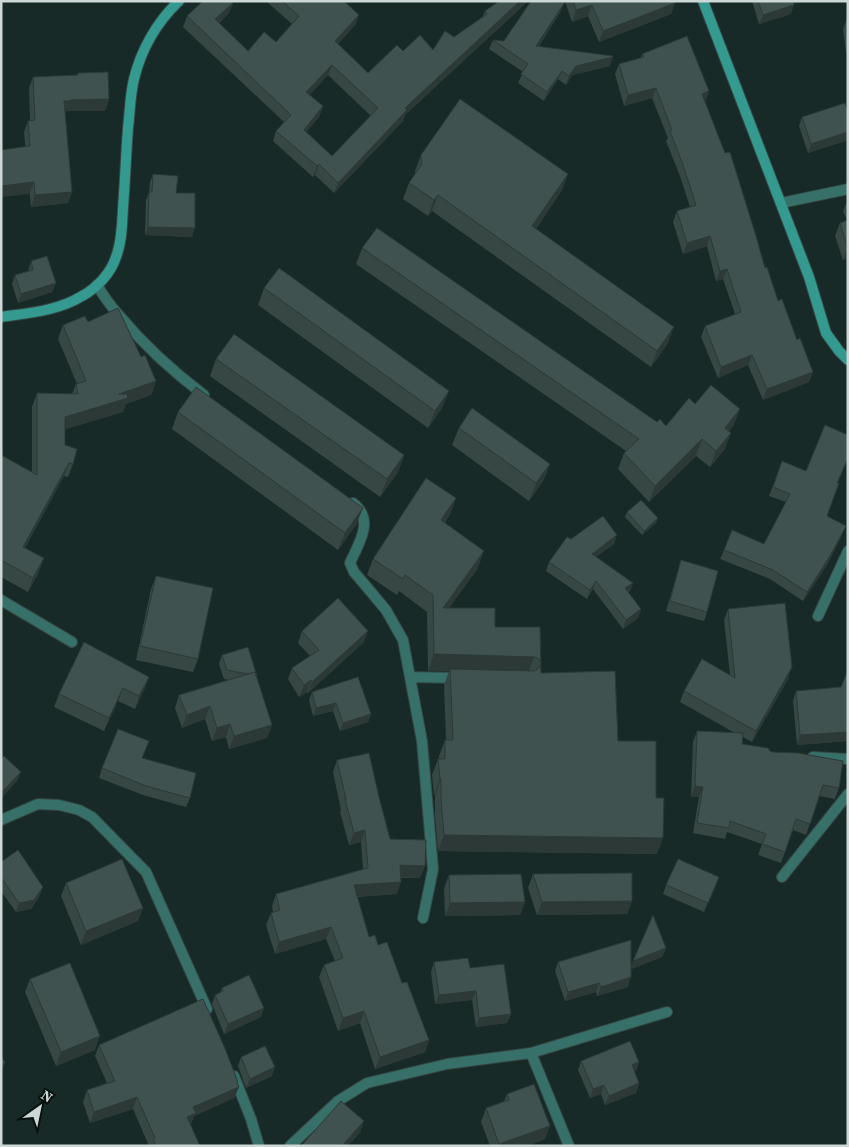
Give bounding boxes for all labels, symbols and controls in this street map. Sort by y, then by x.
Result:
north arrow [15,1082,65,1132]
text: N [37,1085,57,1107]

